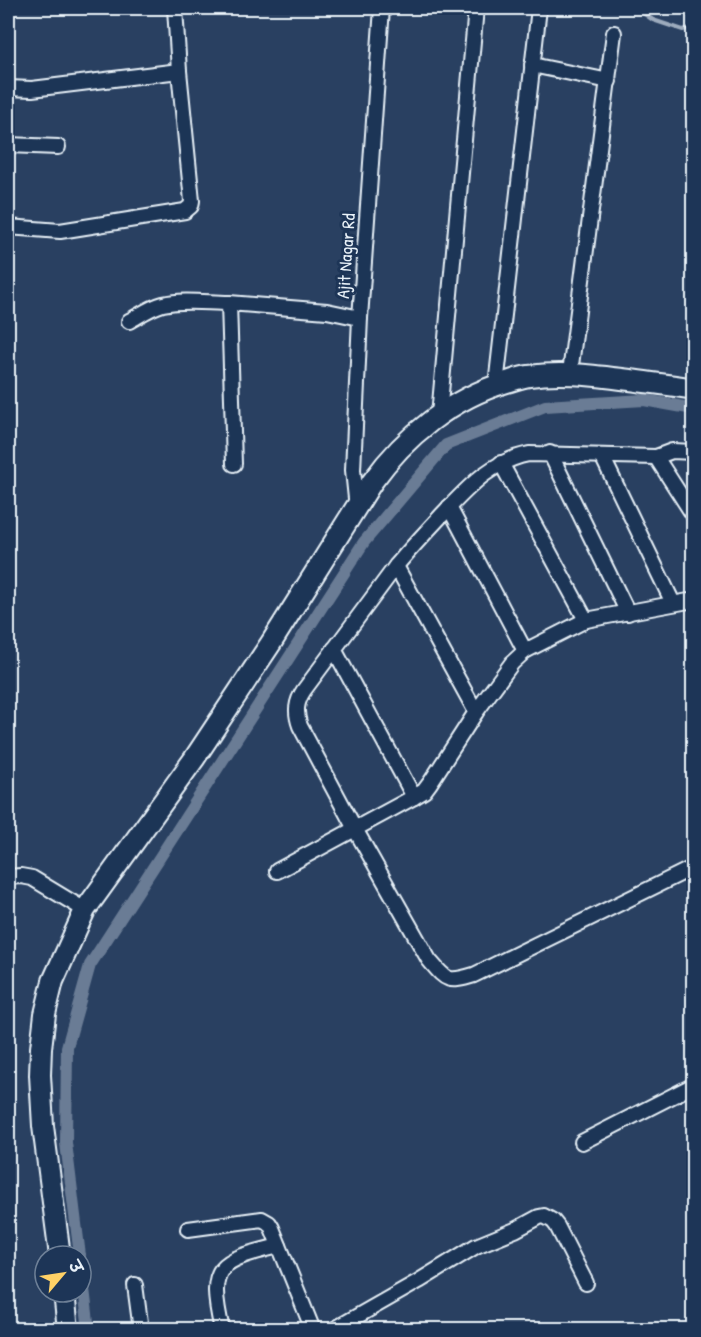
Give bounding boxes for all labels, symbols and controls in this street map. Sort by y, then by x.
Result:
street label: Ajit Nagar Rd [330,213,361,299]
north arrow [33,1244,93,1304]
text: उ [63,1255,89,1278]

